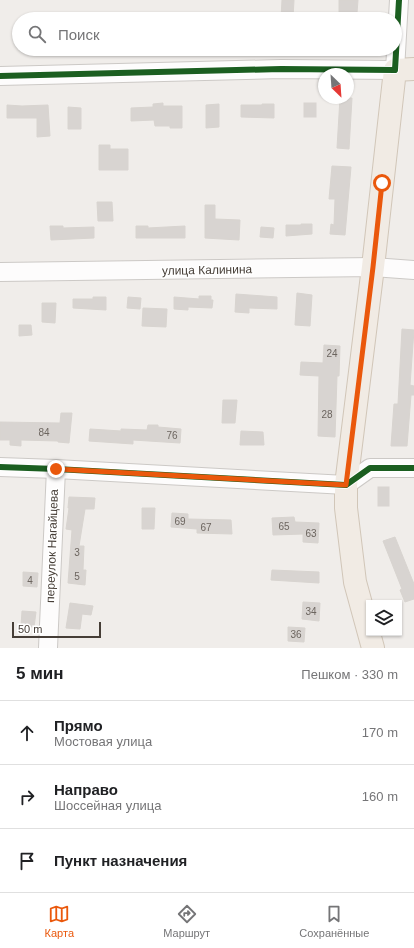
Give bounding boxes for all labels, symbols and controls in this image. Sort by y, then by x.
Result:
search box [12,12,402,56]
icon: search [26,23,48,45]
text: Поиск [58,26,100,43]
north arrow [318,68,354,104]
route start [373,174,391,192]
street label: улица Калинина [162,262,253,278]
house number: 24 [326,348,338,359]
house number: 28 [321,409,333,420]
house number: 84 [38,427,50,438]
house number: 76 [166,430,178,441]
route end [47,460,65,478]
street label: переулок Нагайцева [43,489,61,603]
house number: 69 [174,516,186,527]
house number: 65 [278,521,290,532]
house number: 67 [200,522,212,533]
house number: 63 [305,528,317,539]
house number: 3 [74,547,80,558]
house number: 5 [74,571,80,582]
house number: 4 [27,575,33,586]
map controls [366,600,402,636]
button: layers [366,600,402,636]
house number: 34 [305,606,317,617]
scale bar [12,620,101,639]
text: 50 m [18,623,42,635]
house number: 36 [290,629,302,640]
text: 5 мин [16,664,63,683]
text: Пешком · 330 m [301,667,398,682]
text: Прямо [54,717,103,734]
icon: ahead [16,722,38,744]
text: 170 m [362,725,398,740]
text: Мостовая улица [54,734,152,749]
text: Направо [54,781,118,798]
icon: right [16,786,38,808]
text: 160 m [362,789,398,804]
text: Шоссейная улица [54,798,161,813]
icon: arrive [16,850,38,872]
text: Пункт назначения [54,852,187,869]
tab: Карта [45,903,74,939]
tab: Маршрут [163,903,210,939]
tab: Сохранённые [299,903,369,939]

